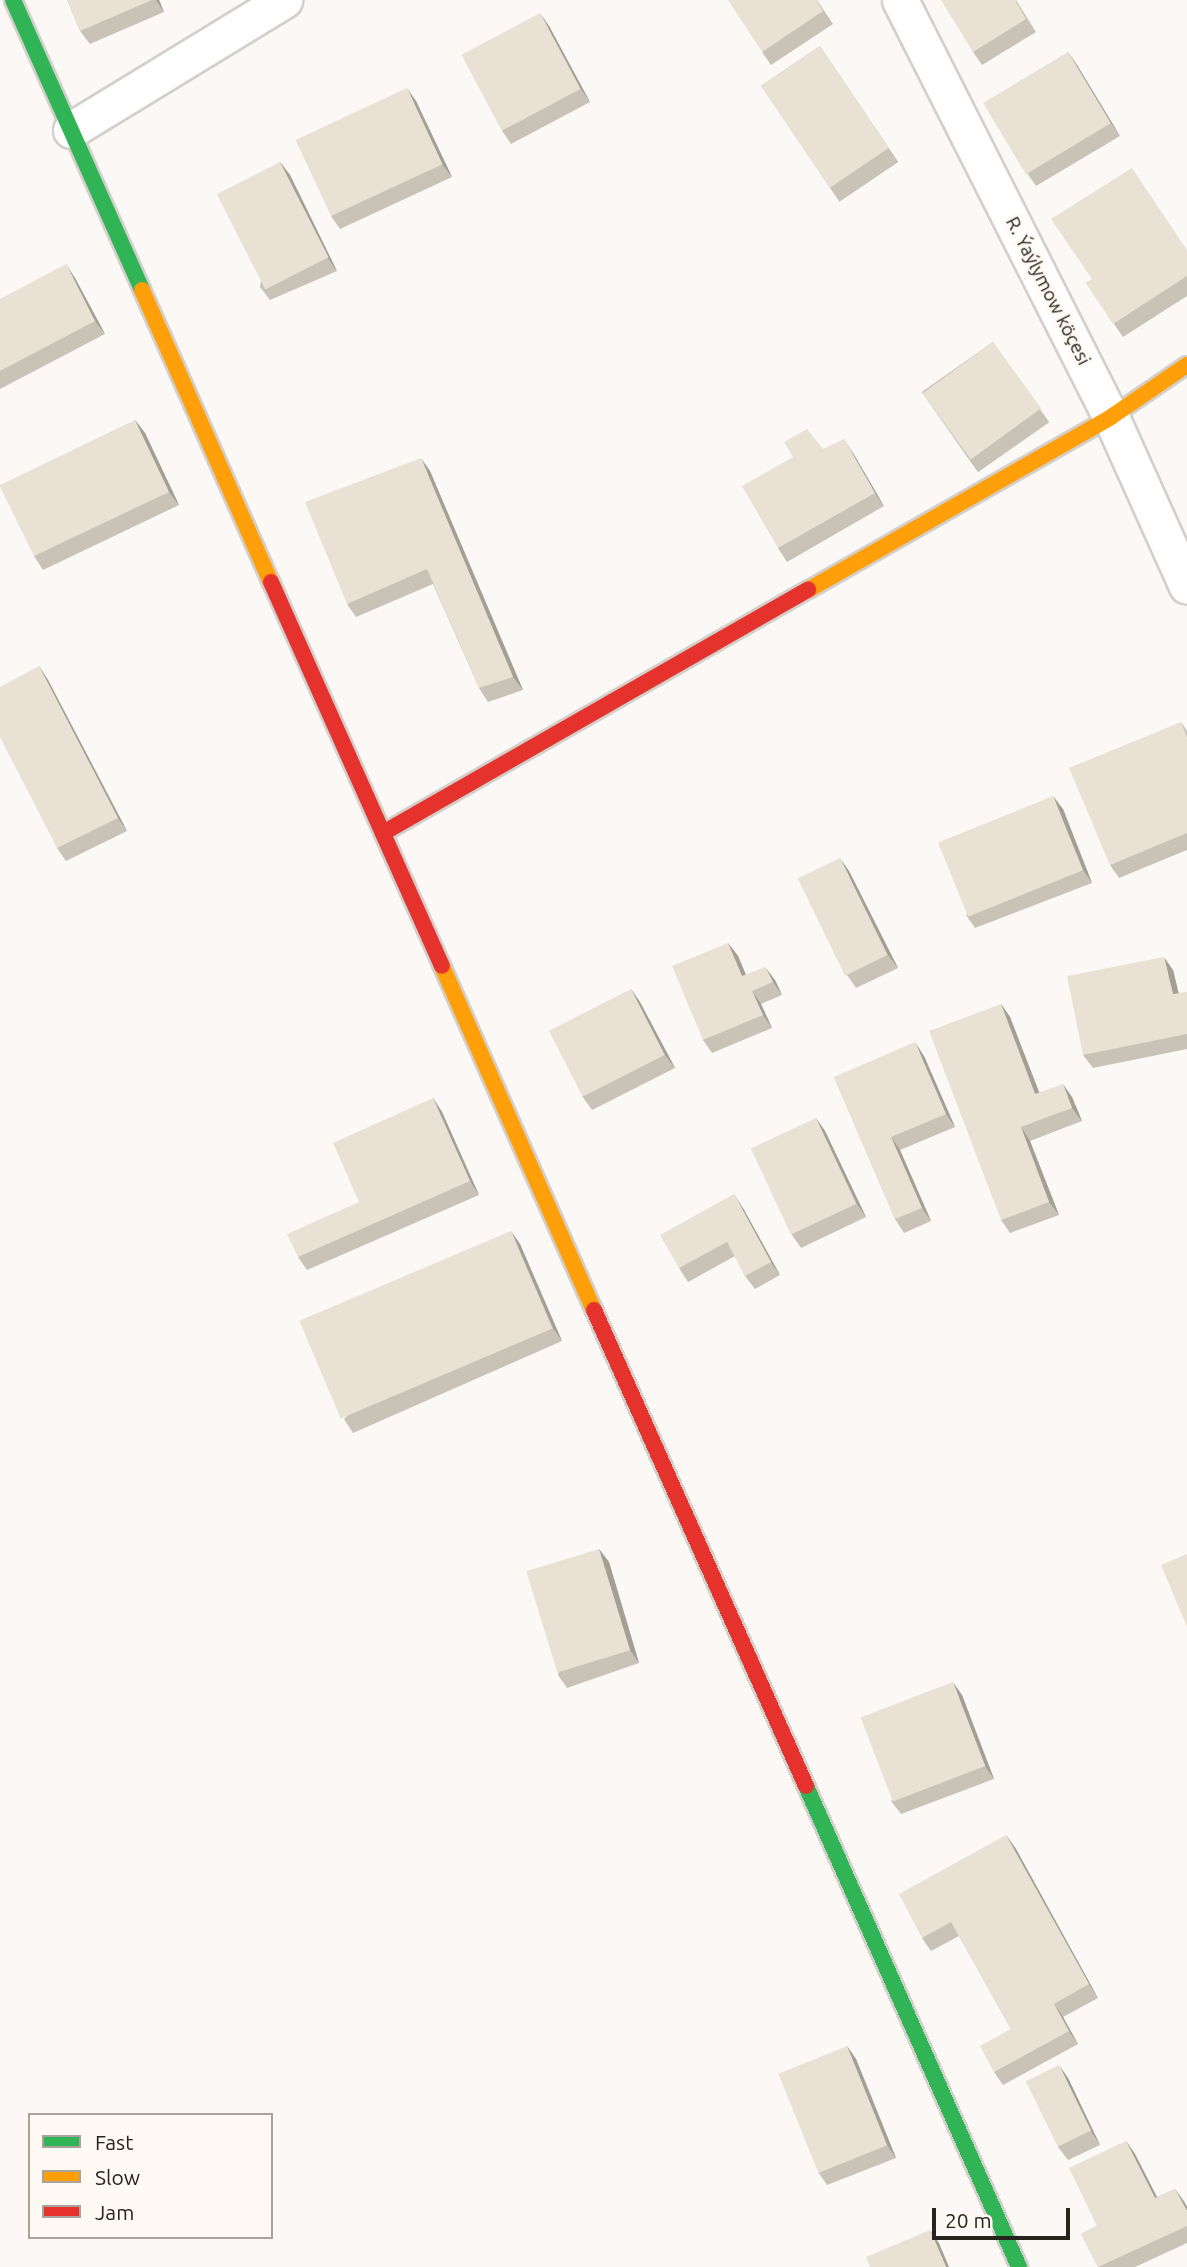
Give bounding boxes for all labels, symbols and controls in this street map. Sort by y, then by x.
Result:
street label: R. Ýaýlymow köçesi [1001,213,1095,369]
legend [28,2113,273,2239]
text: Fast [95,2130,133,2154]
text: Slow [95,2165,140,2189]
scale bar [935,2194,1073,2238]
text: Jam [95,2200,134,2224]
text: 20 m [945,2208,992,2232]

